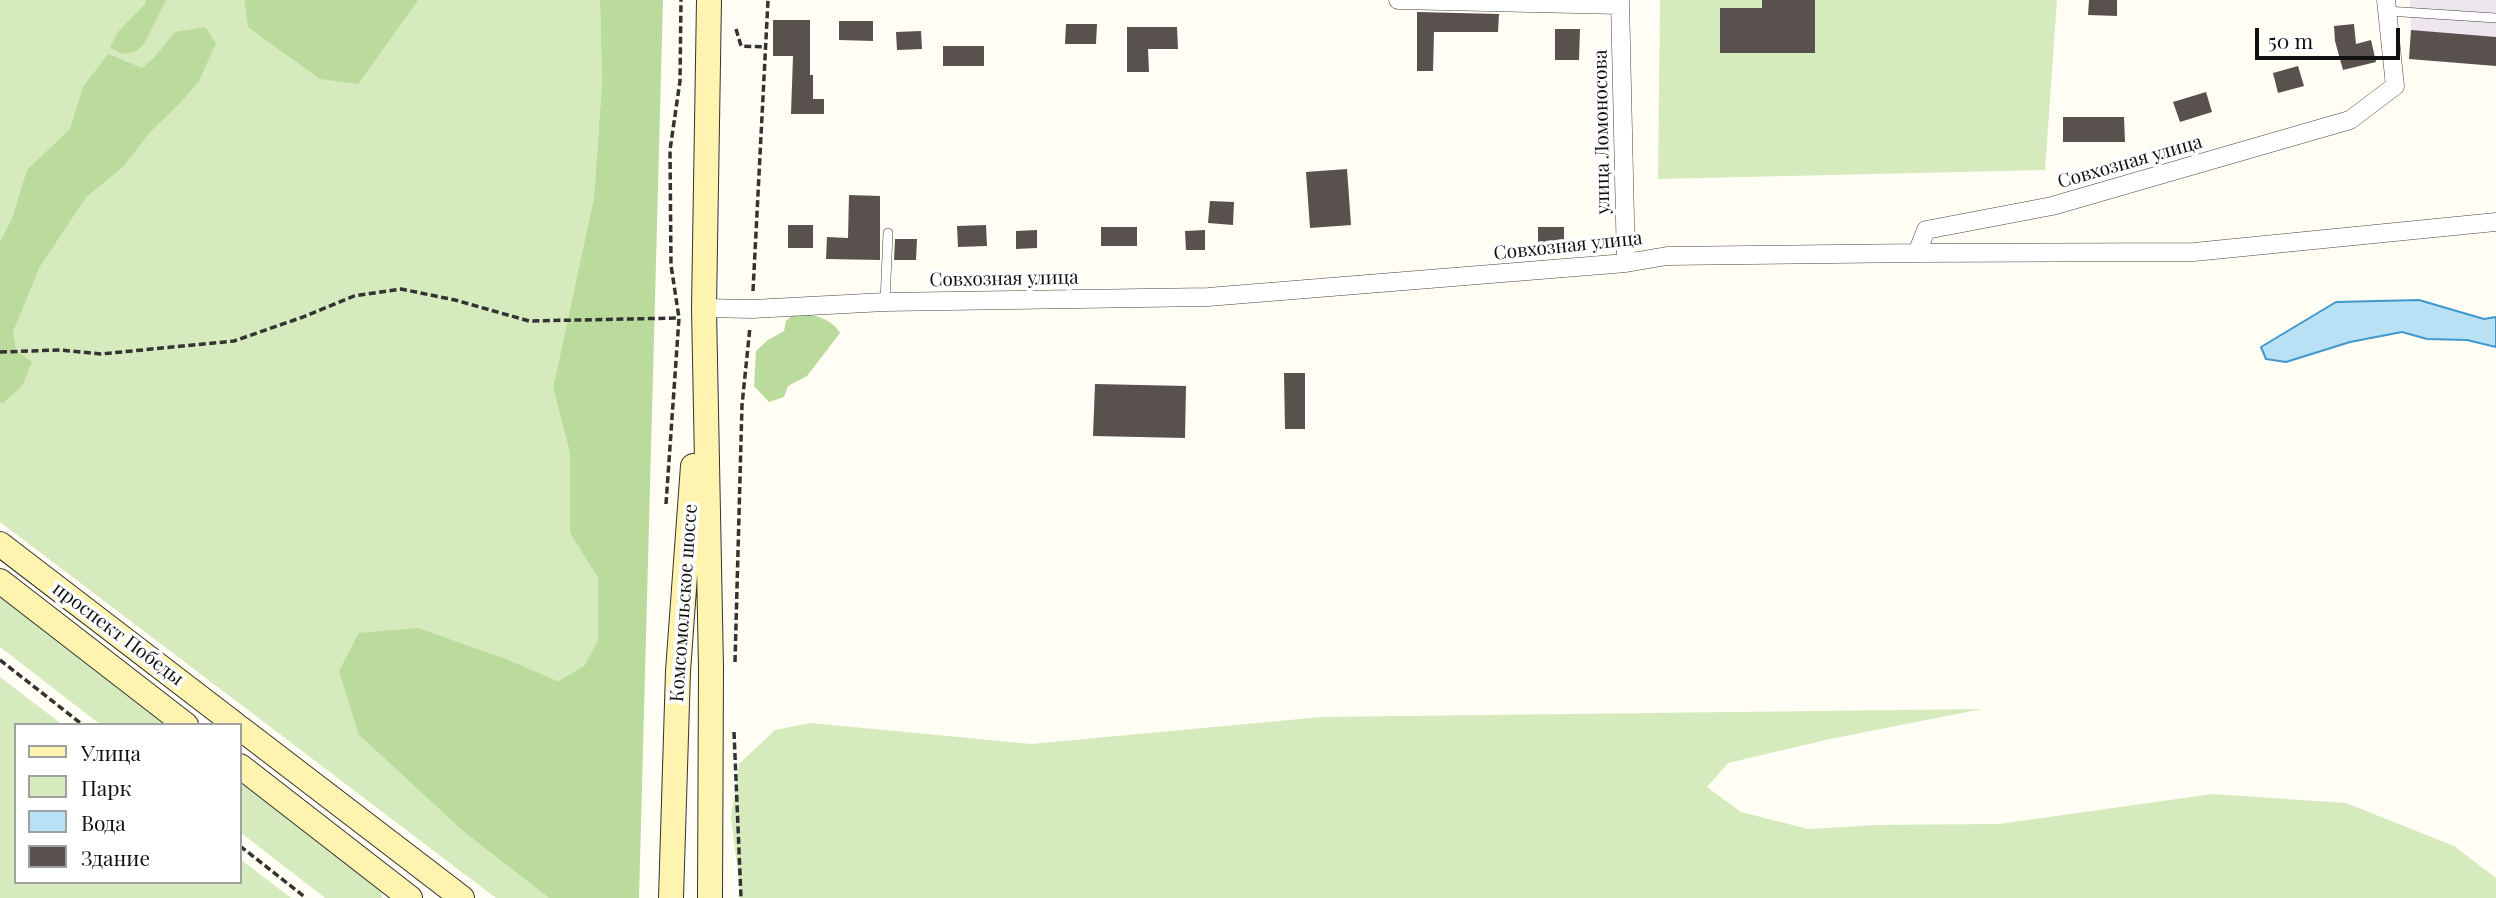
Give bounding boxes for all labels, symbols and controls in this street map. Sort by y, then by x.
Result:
scale bar [2258,14,2403,58]
text: 50 m [2268,26,2313,54]
street label: улица Ломоносова [1589,50,1615,214]
street label: Совхозная улица [2055,130,2205,194]
street label: Совхозная улица [1492,227,1644,265]
street label: Совхозная улица [929,266,1079,292]
street label: Комсомольское шоссе [666,503,702,703]
street label: проспект Победы [48,577,188,691]
legend [14,723,242,884]
text: Улица [81,738,141,766]
text: Парк [81,773,131,801]
text: Вода [81,808,126,836]
text: Здание [81,843,150,871]

